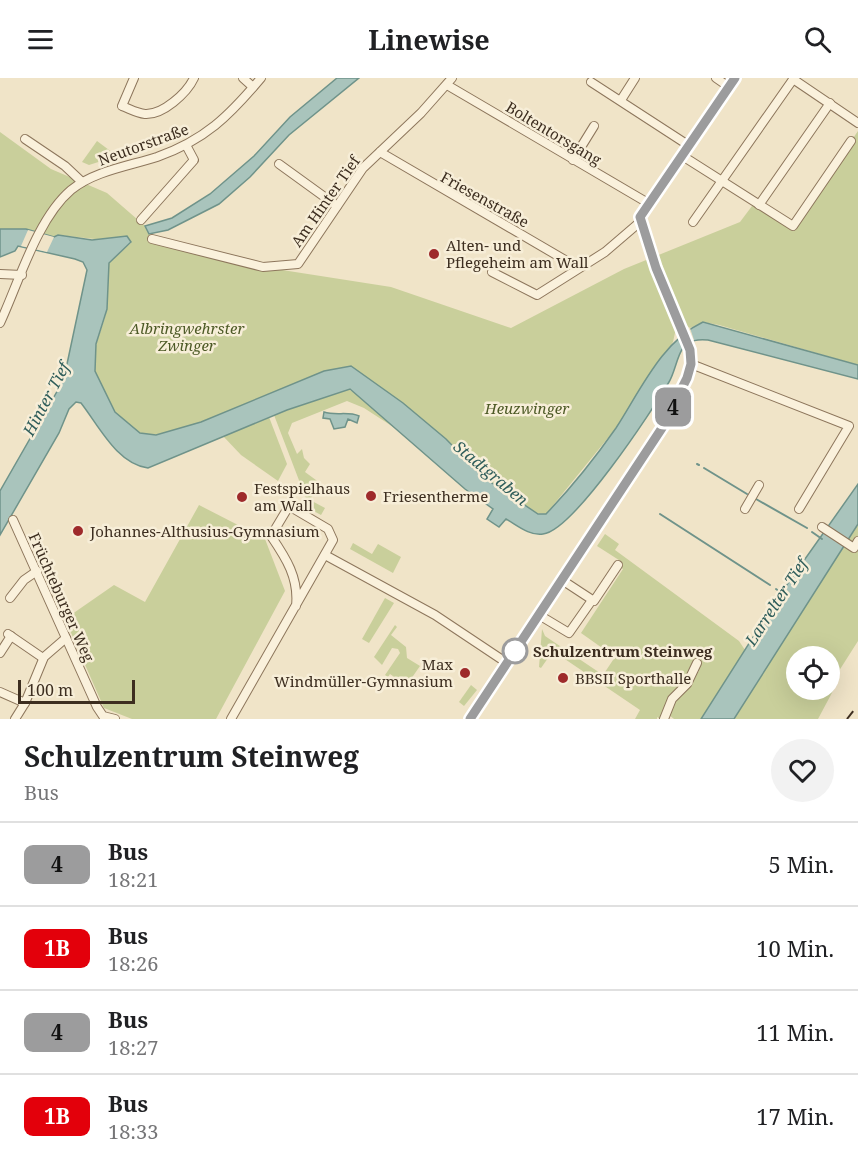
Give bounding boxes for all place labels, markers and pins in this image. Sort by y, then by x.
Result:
place label: Alten- und Pflegeheim am Wall [446,235,589,272]
marker: Alten- und Pflegeheim am Wall [427,247,441,261]
place label: Festspielhaus am Wall [254,478,350,515]
place label: Friesentherme [383,486,488,506]
marker: Friesentherme [364,489,378,503]
marker: Festspielhaus am Wall [235,490,249,504]
place label: Johannes-Althusius-Gymnasium [89,521,320,541]
marker: Johannes-Althusius-Gymnasium [71,524,85,538]
marker: Schulzentrum Steinweg [502,638,528,664]
place label: Schulzentrum Steinweg [533,641,713,661]
place label: Max Windmüller-Gymnasium [274,654,453,691]
marker: Max Windmüller-Gymnasium [458,666,472,680]
place label: BBSII Sporthalle [575,668,691,688]
marker: BBSII Sporthalle [556,671,570,685]

